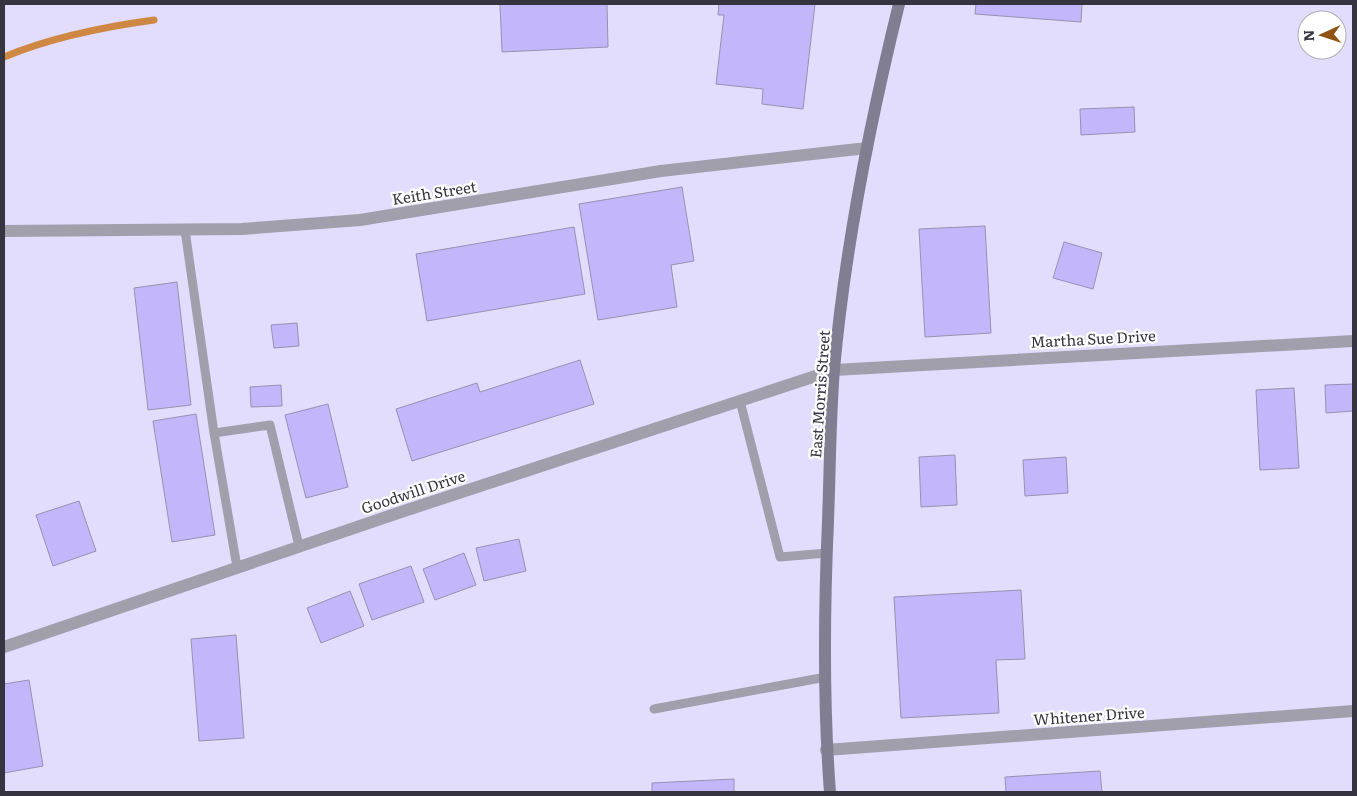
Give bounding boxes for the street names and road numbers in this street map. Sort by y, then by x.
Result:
street label: Keith Street [390,174,478,210]
street label: Martha Sue Drive [1030,323,1156,353]
street label: East Morris Street [803,329,835,459]
street label: Goodwill Drive [358,463,468,519]
street label: Whitener Drive [1033,700,1146,730]

